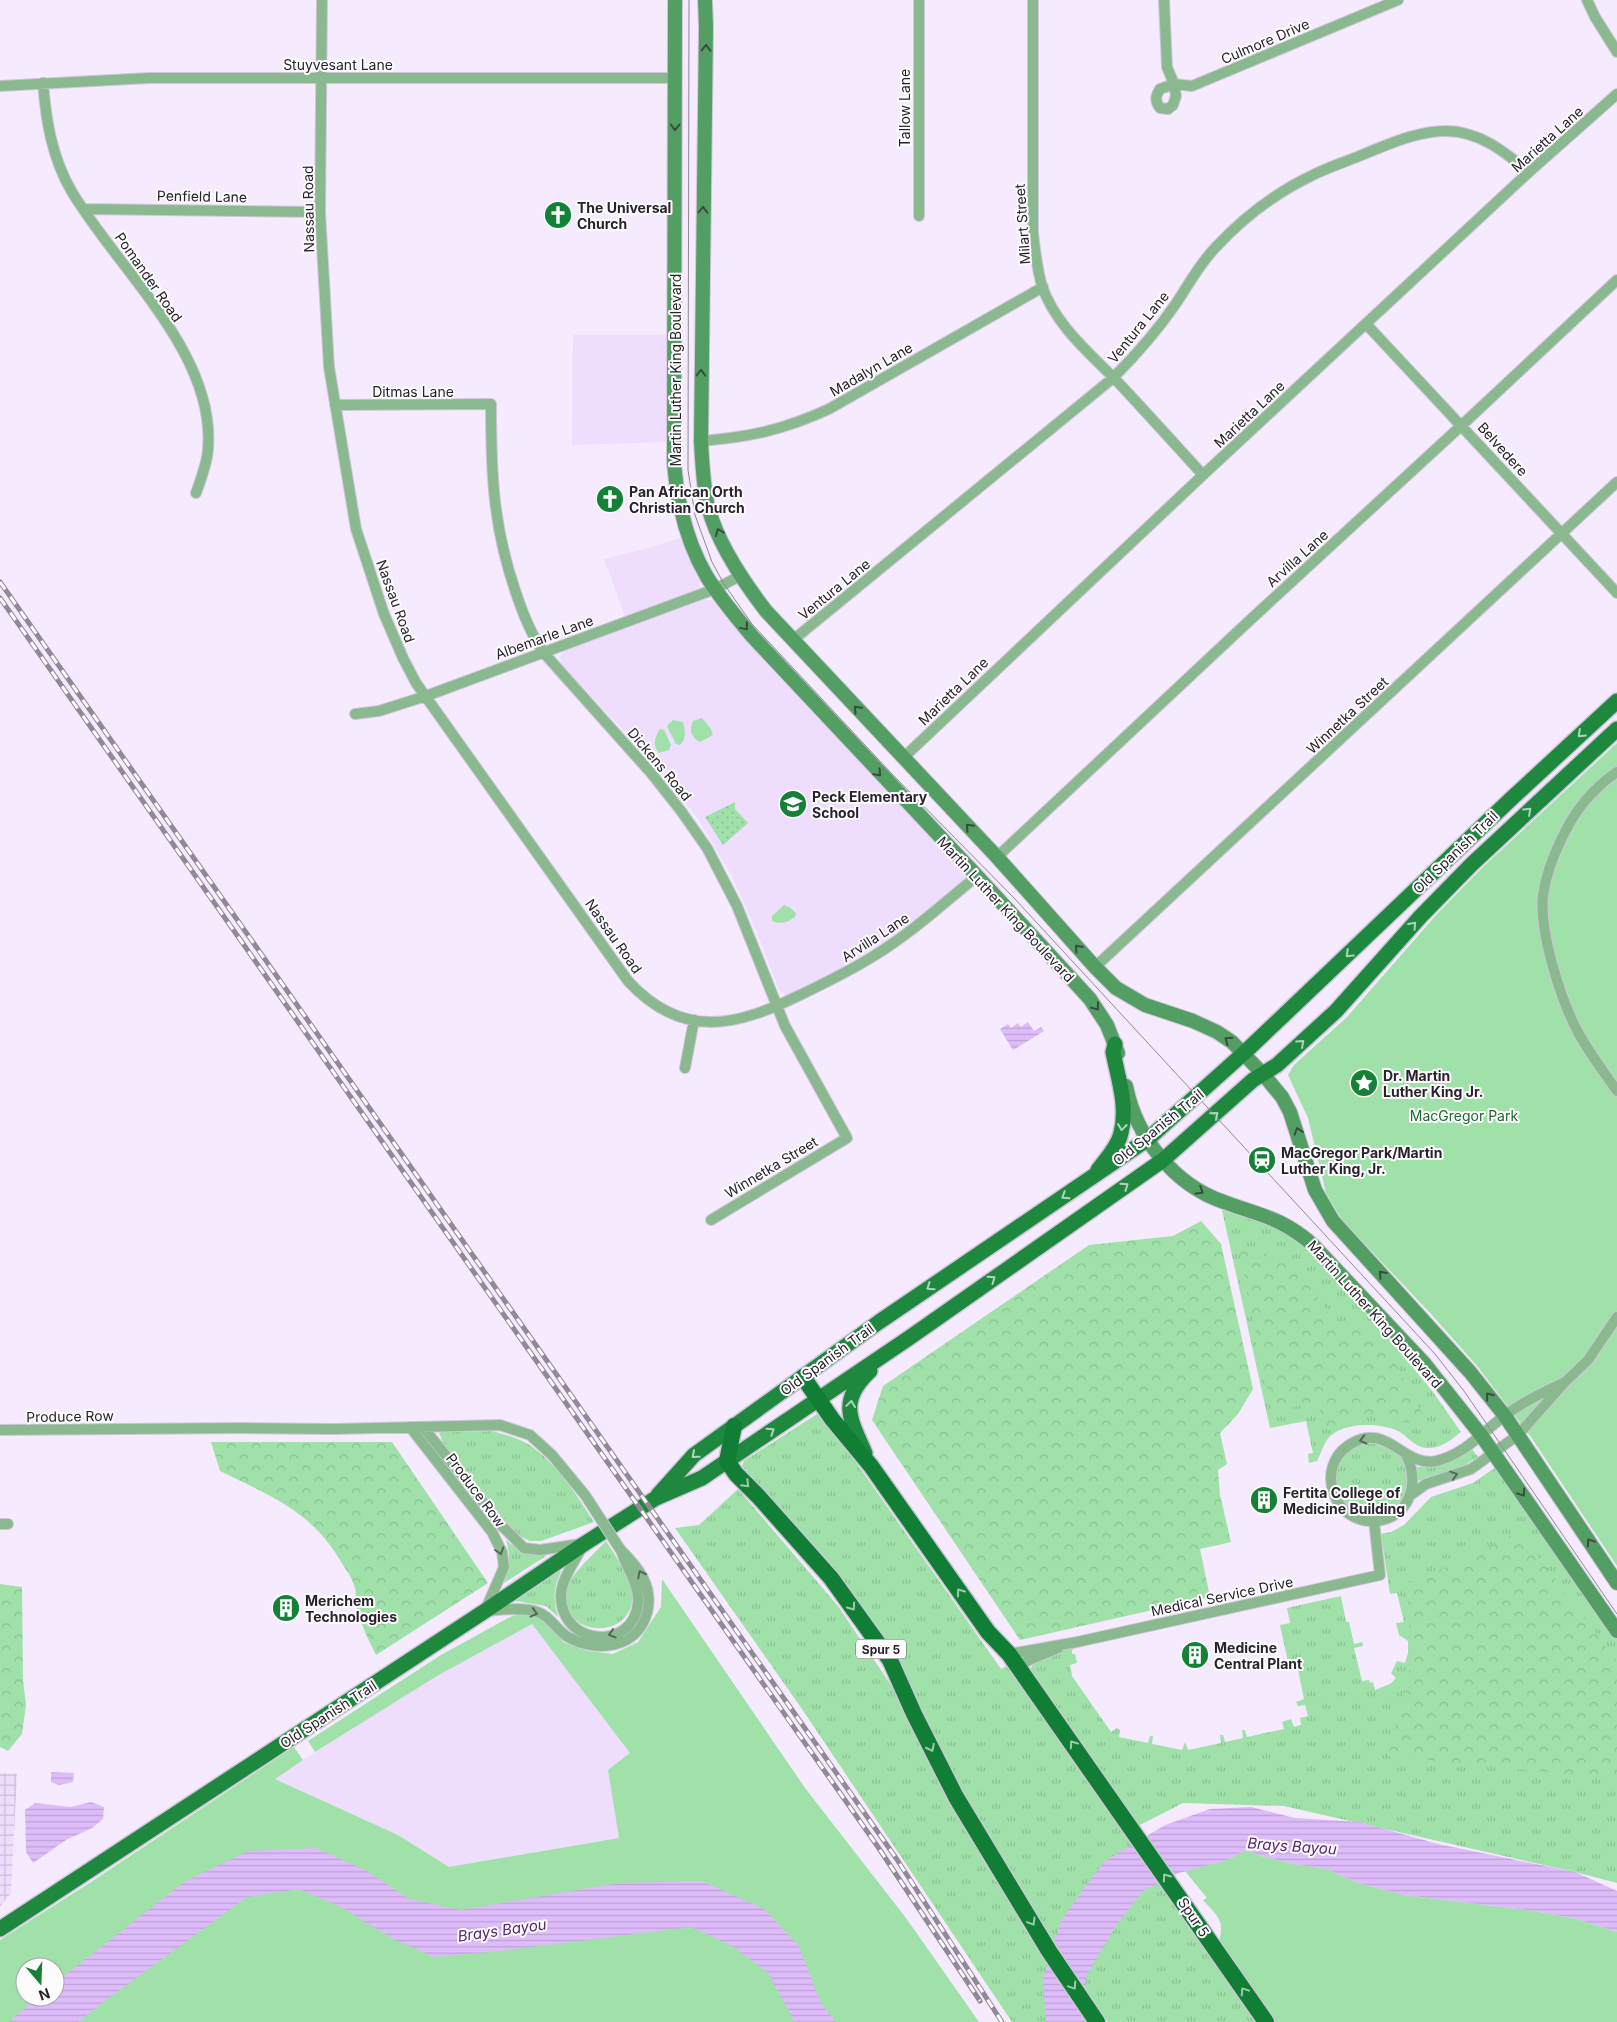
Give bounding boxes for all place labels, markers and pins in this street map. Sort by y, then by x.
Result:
place label: The Universal Church [577,199,671,232]
church icon: The Universal Church [543,200,573,230]
place label: Pan African Orth Christian Church [629,483,745,516]
church icon: Pan African Orth Christian Church [595,484,625,514]
place label: Peck Elementary School [812,788,928,821]
school or university icon: Peck Elementary School [778,789,808,819]
place label: Dr. Martin Luther King Jr. [1383,1067,1483,1100]
place icon: Dr. Martin Luther King Jr. [1349,1068,1379,1098]
place label: MacGregor Park/Martin Luther King, Jr. [1281,1144,1442,1177]
station icon: MacGregor Park/Martin Luther King, Jr. [1247,1145,1277,1175]
place label: Fertita College of Medicine Building [1283,1484,1405,1517]
building icon: Fertita College of Medicine Building [1249,1485,1279,1515]
place label: Merichem Technologies [305,1592,397,1625]
building icon: Merichem Technologies [271,1593,301,1623]
place label: Medicine Central Plant [1214,1639,1302,1672]
building icon: Medicine Central Plant [1180,1640,1210,1670]

